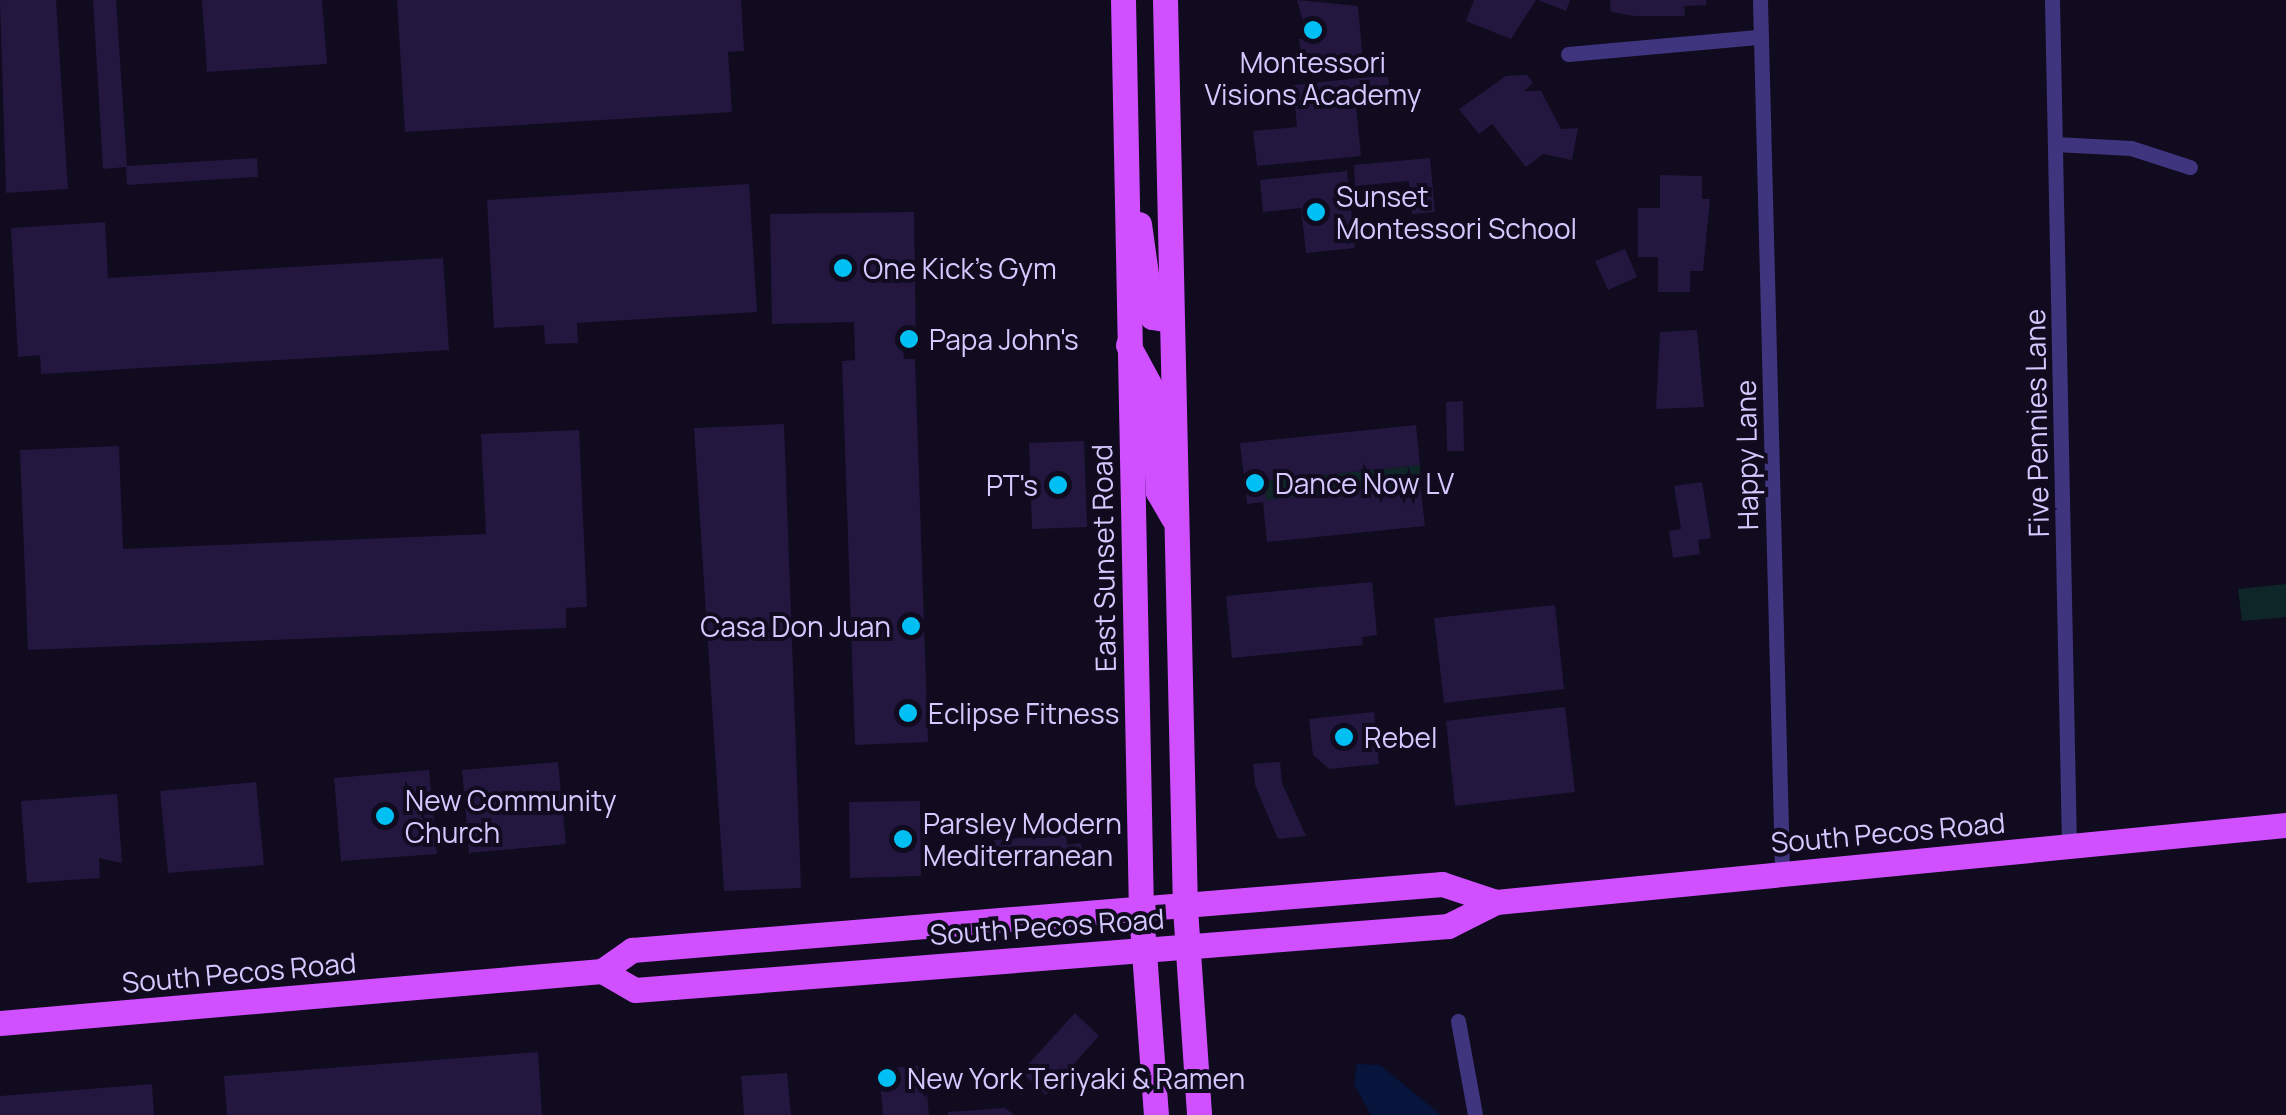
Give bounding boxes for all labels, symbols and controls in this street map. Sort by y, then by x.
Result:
marker: Montessori Visions Academy [1302,19,1324,41]
place label: Montessori Visions Academy [1205,45,1421,111]
place label: Sunset Montessori School [1336,179,1577,245]
marker: Sunset Montessori School [1305,201,1327,223]
place label: One Kick's Gym [863,251,1057,285]
marker: One Kick's Gym [832,257,854,279]
street label: Five Pennies Lane [2017,309,2055,537]
place label: Papa John's [929,322,1079,356]
marker: Papa John's [898,328,920,350]
street label: Happy Lane [1728,380,1764,530]
street label: East Sunset Road [1084,444,1122,672]
place label: Dance Now LV [1275,466,1454,500]
place label: PT's [986,468,1038,502]
marker: Dance Now LV [1244,472,1266,494]
marker: PT's [1047,474,1069,496]
place label: Casa Don Juan [700,609,891,643]
marker: Casa Don Juan [900,615,922,637]
place label: Eclipse Fitness [928,696,1119,730]
marker: Eclipse Fitness [897,702,919,724]
place label: Rebel [1364,720,1437,754]
marker: Rebel [1333,726,1355,748]
place label: New Community Church [405,783,617,849]
marker: New Community Church [374,805,396,827]
street label: South Pecos Road [1769,805,2007,859]
place label: Parsley Modern Mediterranean [923,806,1122,872]
marker: Parsley Modern Mediterranean [892,828,914,850]
street label: South Pecos Road [928,901,1166,951]
street label: South Pecos Road [120,945,358,999]
place label: New York Teriyaki & Ramen [907,1061,1245,1095]
marker: New York Teriyaki & Ramen [876,1067,898,1089]

